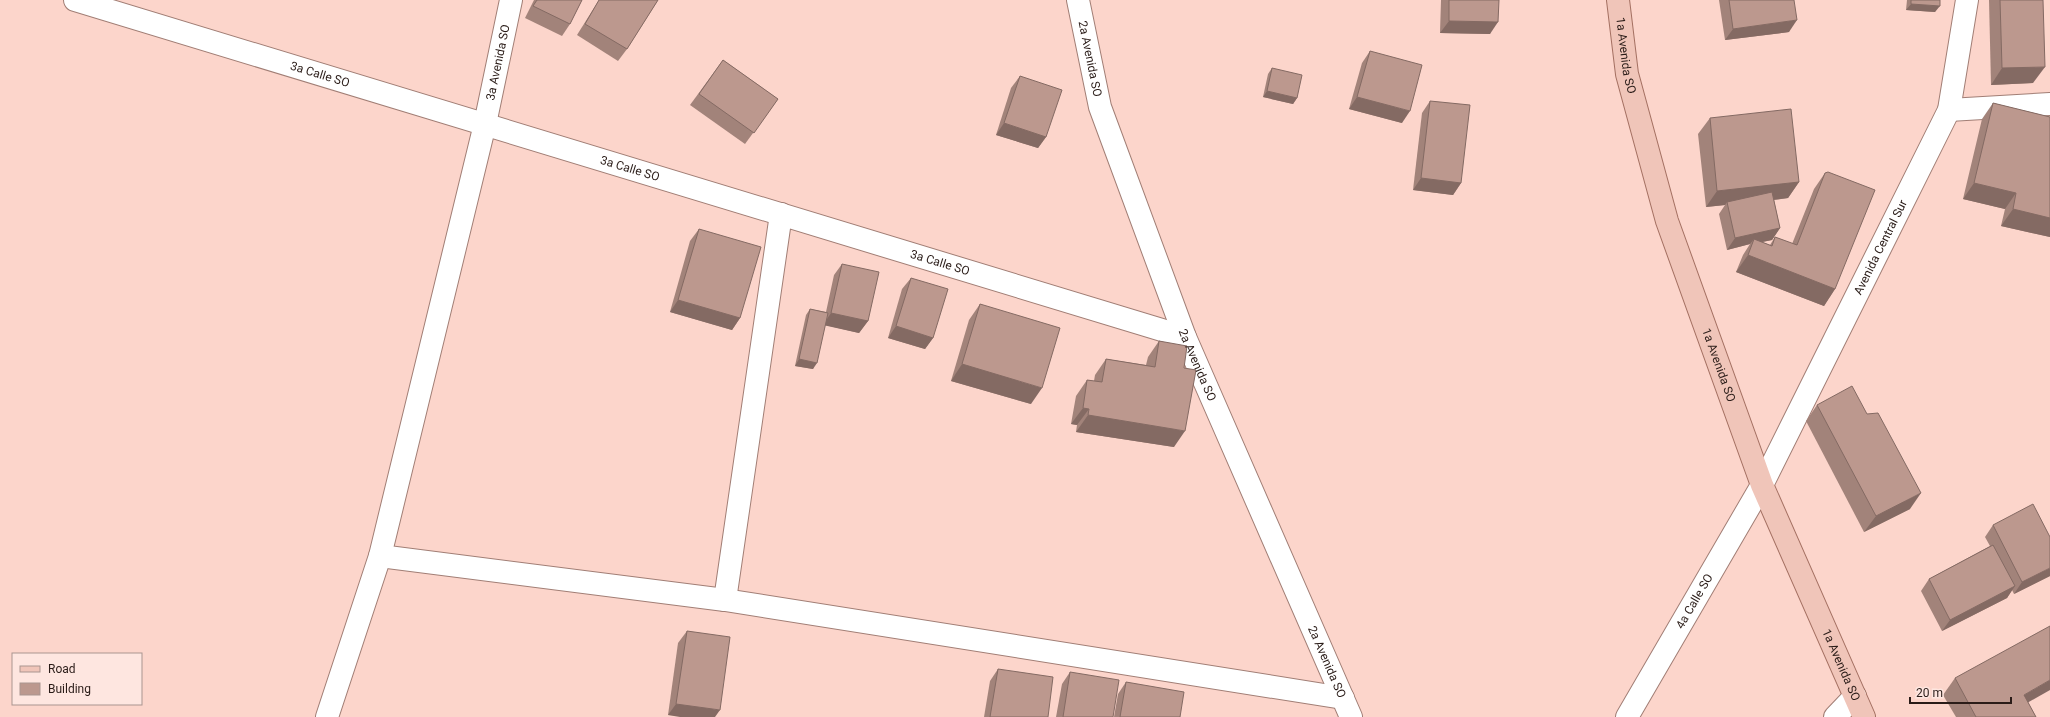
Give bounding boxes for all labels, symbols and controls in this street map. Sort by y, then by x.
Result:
street label: 1a Avenida SO [1613,16,1639,95]
street label: 2a Avenida SO [1075,20,1105,98]
street label: 3a Avenida SO [483,23,513,102]
street label: 3a Calle SO [289,59,351,90]
street label: 3a Calle SO [599,153,661,184]
street label: Avenida Central Sur [1851,197,1910,297]
street label: 3a Calle SO [909,247,971,278]
street label: 1a Avenida SO [1699,326,1738,404]
street label: 2a Avenida SO [1176,327,1219,403]
street label: 4a Calle SO [1673,571,1716,631]
street label: 2a Avenida SO [1305,624,1349,700]
street label: 1a Avenida SO [1819,627,1863,703]
legend [12,653,142,705]
text: Road [48,662,76,676]
scale bar [1910,679,2011,705]
text: Building [48,682,91,696]
text: 20 m [1916,686,1943,700]

